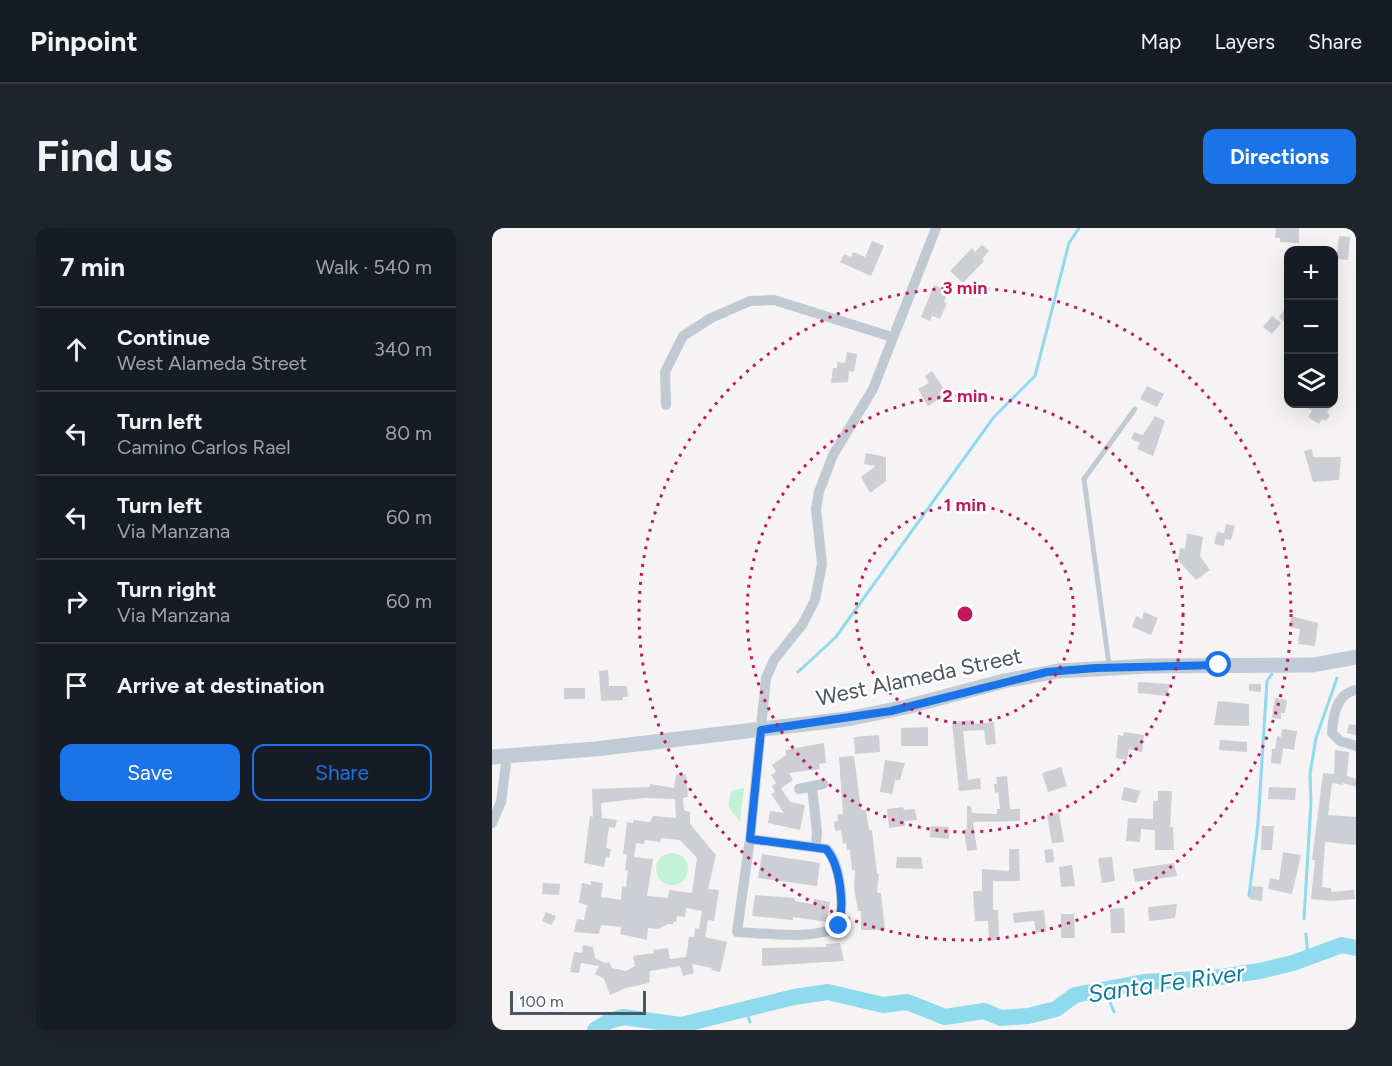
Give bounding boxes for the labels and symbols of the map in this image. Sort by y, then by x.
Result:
text: 3 min [943,277,987,299]
text: 2 min [942,385,988,407]
text: 1 min [944,494,986,516]
centre of rings [955,604,975,624]
street label: West Alameda Street [814,642,1024,712]
route start [1205,651,1231,677]
route end [825,912,851,938]
water label: Santa Fe River [1086,958,1247,1008]
scale bar [510,988,646,1016]

